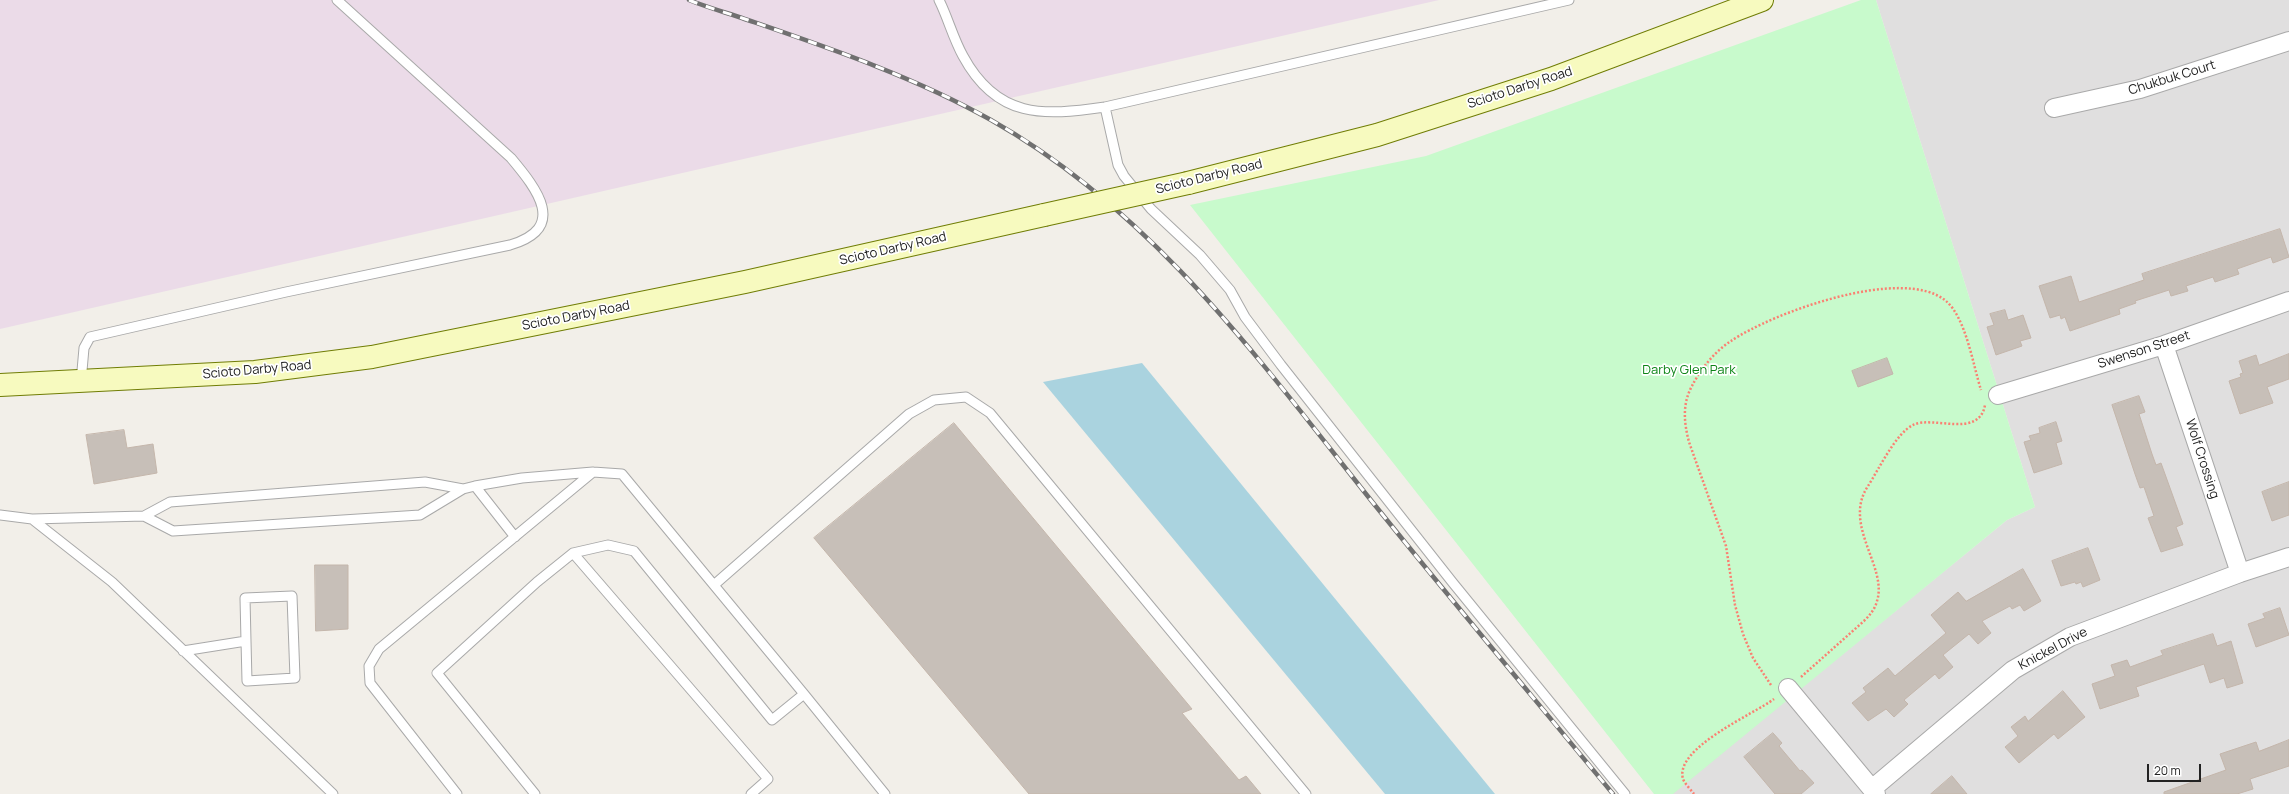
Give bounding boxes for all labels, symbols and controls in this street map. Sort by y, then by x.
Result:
street label: Chukbuk Court [2127,57,2217,99]
street label: Scioto Darby Road [1466,64,1574,112]
street label: Scioto Darby Road [1154,156,1264,198]
street label: Scioto Darby Road [838,229,948,269]
street label: Scioto Darby Road [521,298,631,334]
street label: Swenson Street [2096,328,2192,372]
street label: Scioto Darby Road [202,357,312,383]
park label: Darby Glen Park [1642,362,1736,378]
street label: Wolf Crossing [2182,417,2222,501]
street label: Knickel Drive [2016,624,2090,674]
scale bar [2149,756,2203,782]
text: 20 m [2154,762,2181,779]

